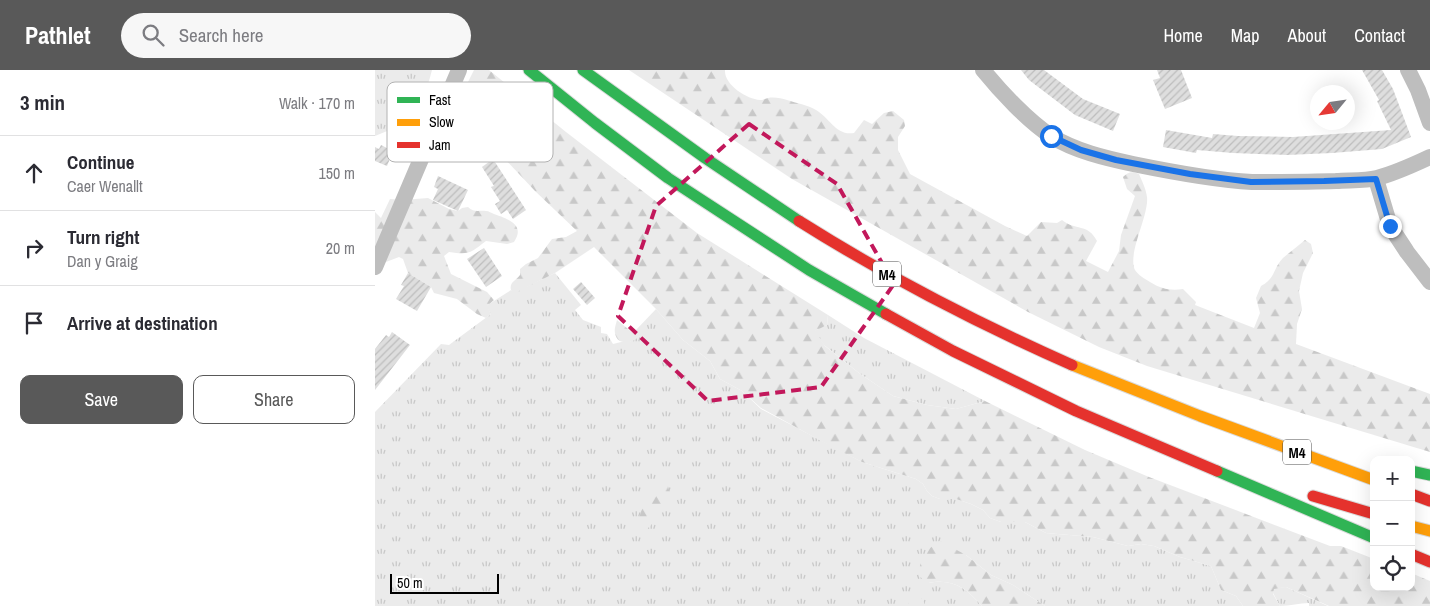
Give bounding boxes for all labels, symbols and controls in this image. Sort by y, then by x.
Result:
search box [121,13,471,58]
text: Pathlet [25,19,91,51]
icon: search [139,21,167,49]
text: Search here [179,22,264,48]
text: Home [1163,23,1203,48]
text: Map [1231,23,1260,48]
text: About [1288,23,1326,48]
text: Contact [1354,23,1405,48]
legend [387,82,553,162]
north arrow [1310,85,1355,130]
text: 3 min [20,88,65,117]
text: Fast [429,91,451,109]
text: Walk · 170 m [279,92,355,114]
text: Slow [429,113,455,131]
route start [1040,125,1063,148]
text: Jam [429,136,451,154]
text: Continue [67,149,135,175]
icon: ahead [20,159,48,187]
text: 150 m [319,162,355,184]
text: Caer Wenallt [67,175,143,197]
route end [1379,215,1402,238]
text: Turn right [67,224,139,250]
icon: right [20,234,48,262]
text: 20 m [326,237,355,259]
text: Dan y Graig [67,250,138,272]
road number: M4 [873,262,901,286]
icon: arrive [20,309,48,337]
text: Arrive at destination [67,310,218,336]
button: Save [20,375,183,424]
button: Share [193,375,355,424]
road number: M4 [1283,440,1311,464]
map controls [1370,456,1415,591]
button: + [1370,456,1415,501]
button: − [1370,501,1415,546]
button: locate [1370,546,1415,591]
scale bar [390,571,499,594]
text: 50 m [397,574,423,592]

